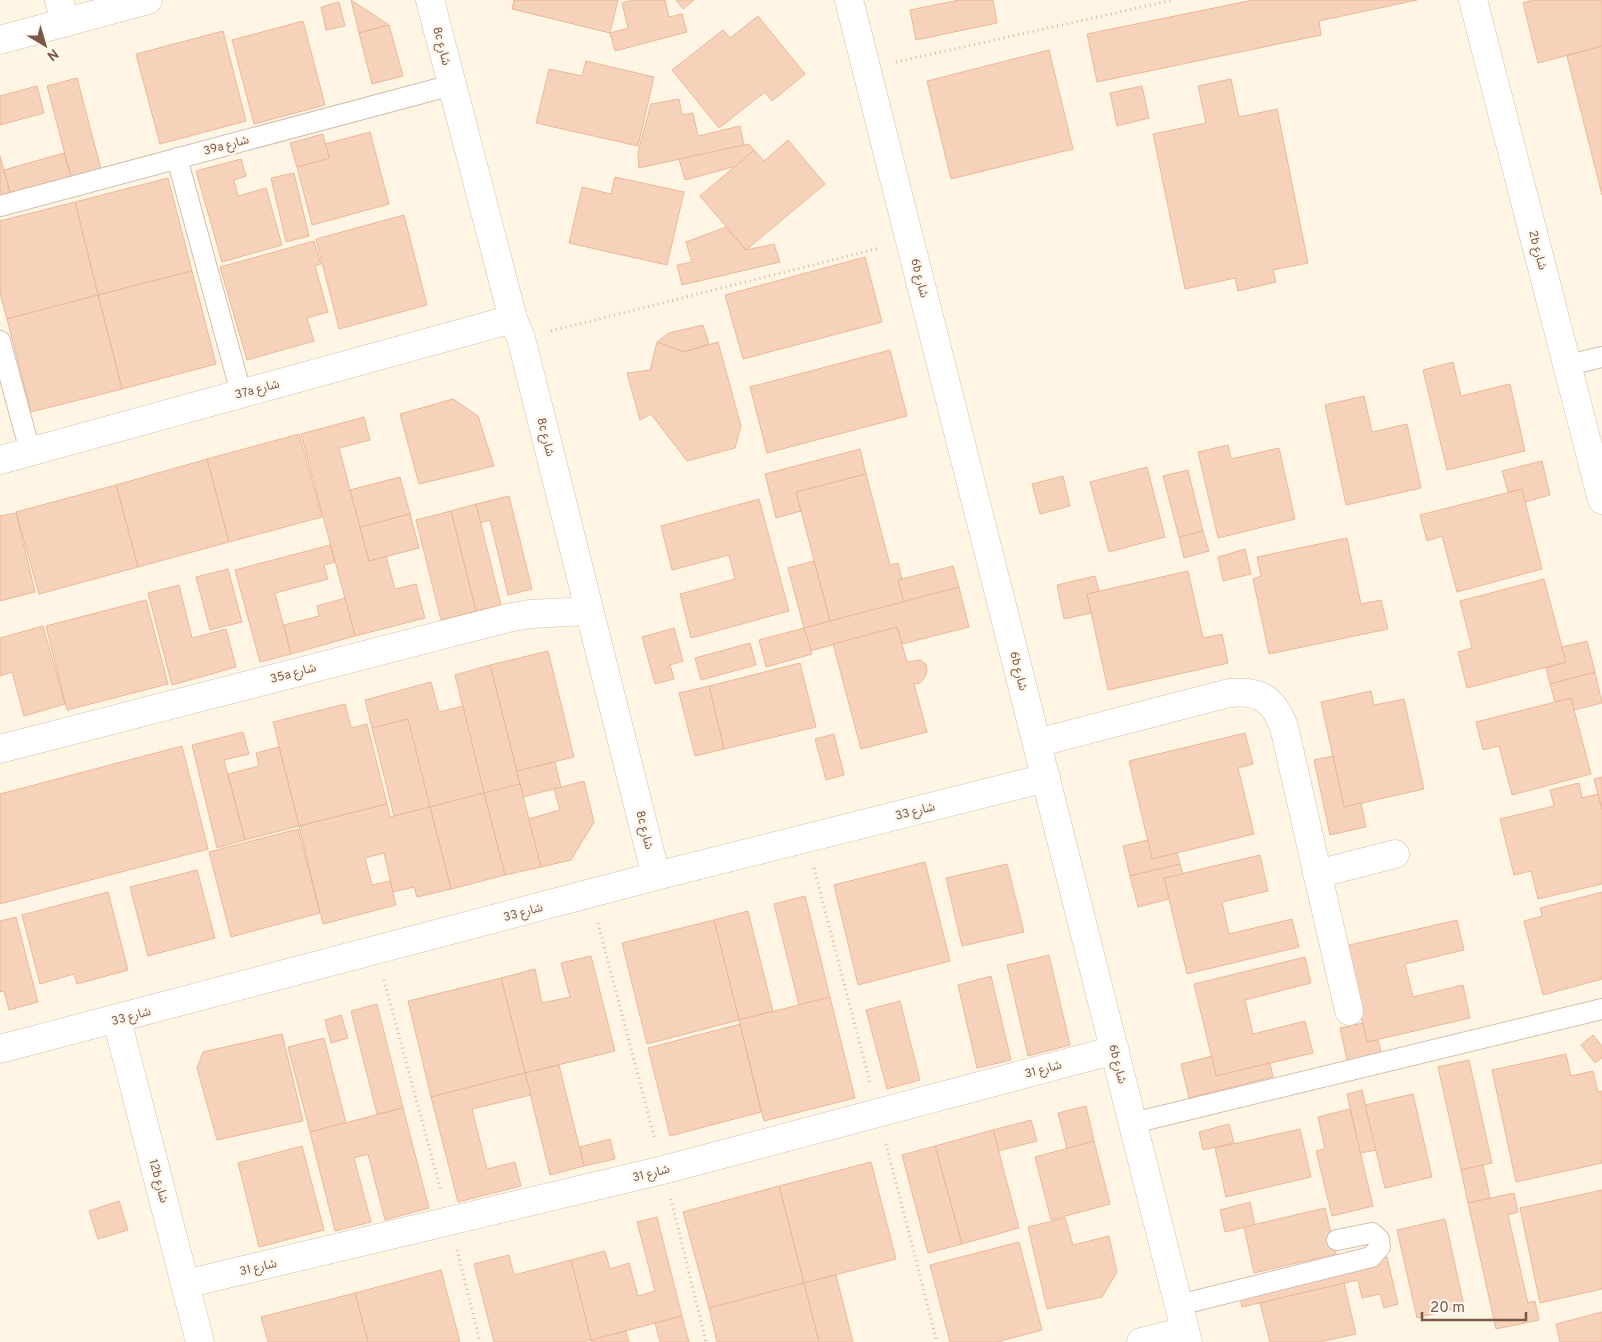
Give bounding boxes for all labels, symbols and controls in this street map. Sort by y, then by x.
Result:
north arrow [20,20,70,70]
street label: 8c شارع [428,25,454,67]
text: N [43,44,61,64]
street label: 39a شارع [202,132,251,160]
street label: 2b شارع [1524,229,1550,272]
street label: 6b شارع [906,257,932,300]
street label: 37a شارع [233,376,281,404]
street label: 8c شارع [532,416,558,458]
street label: 6b شارع [1005,650,1031,693]
street label: 35a شارع [268,660,318,688]
street label: شارع 33 [894,799,937,825]
street label: 8c شارع [631,809,657,851]
street label: شارع 33 [502,900,545,926]
street label: شارع 33 [110,1004,153,1030]
street label: 6b شارع [1104,1043,1130,1086]
street label: شارع 31 [1023,1057,1064,1083]
street label: 12b شارع [145,1158,172,1205]
street label: شارع 31 [631,1162,672,1186]
street label: شارع 31 [238,1256,278,1280]
scale bar [1422,1290,1526,1322]
text: 20 m [1430,1299,1465,1318]

